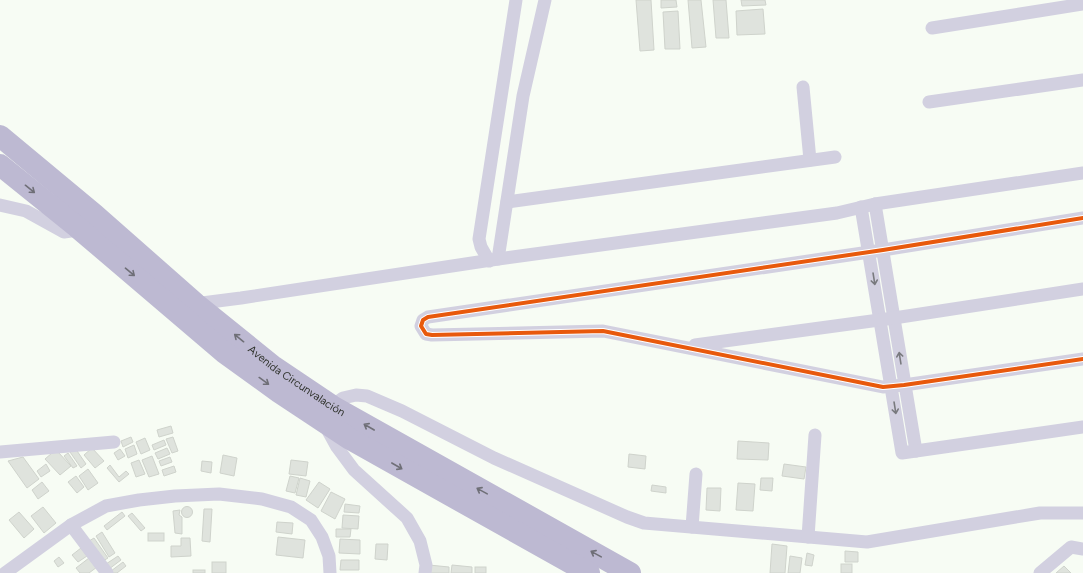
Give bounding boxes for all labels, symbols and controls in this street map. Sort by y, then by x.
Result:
one-way arrow [25,185,36,194]
one-way arrow [125,268,136,277]
one-way arrow [870,273,878,286]
one-way arrow [233,334,244,343]
street label: Avenida Circunvalación [245,343,347,419]
one-way arrow [896,351,904,364]
one-way arrow [258,377,269,385]
one-way arrow [891,401,899,414]
one-way arrow [363,423,375,431]
one-way arrow [390,463,402,471]
one-way arrow [477,487,489,494]
one-way arrow [590,550,602,557]

